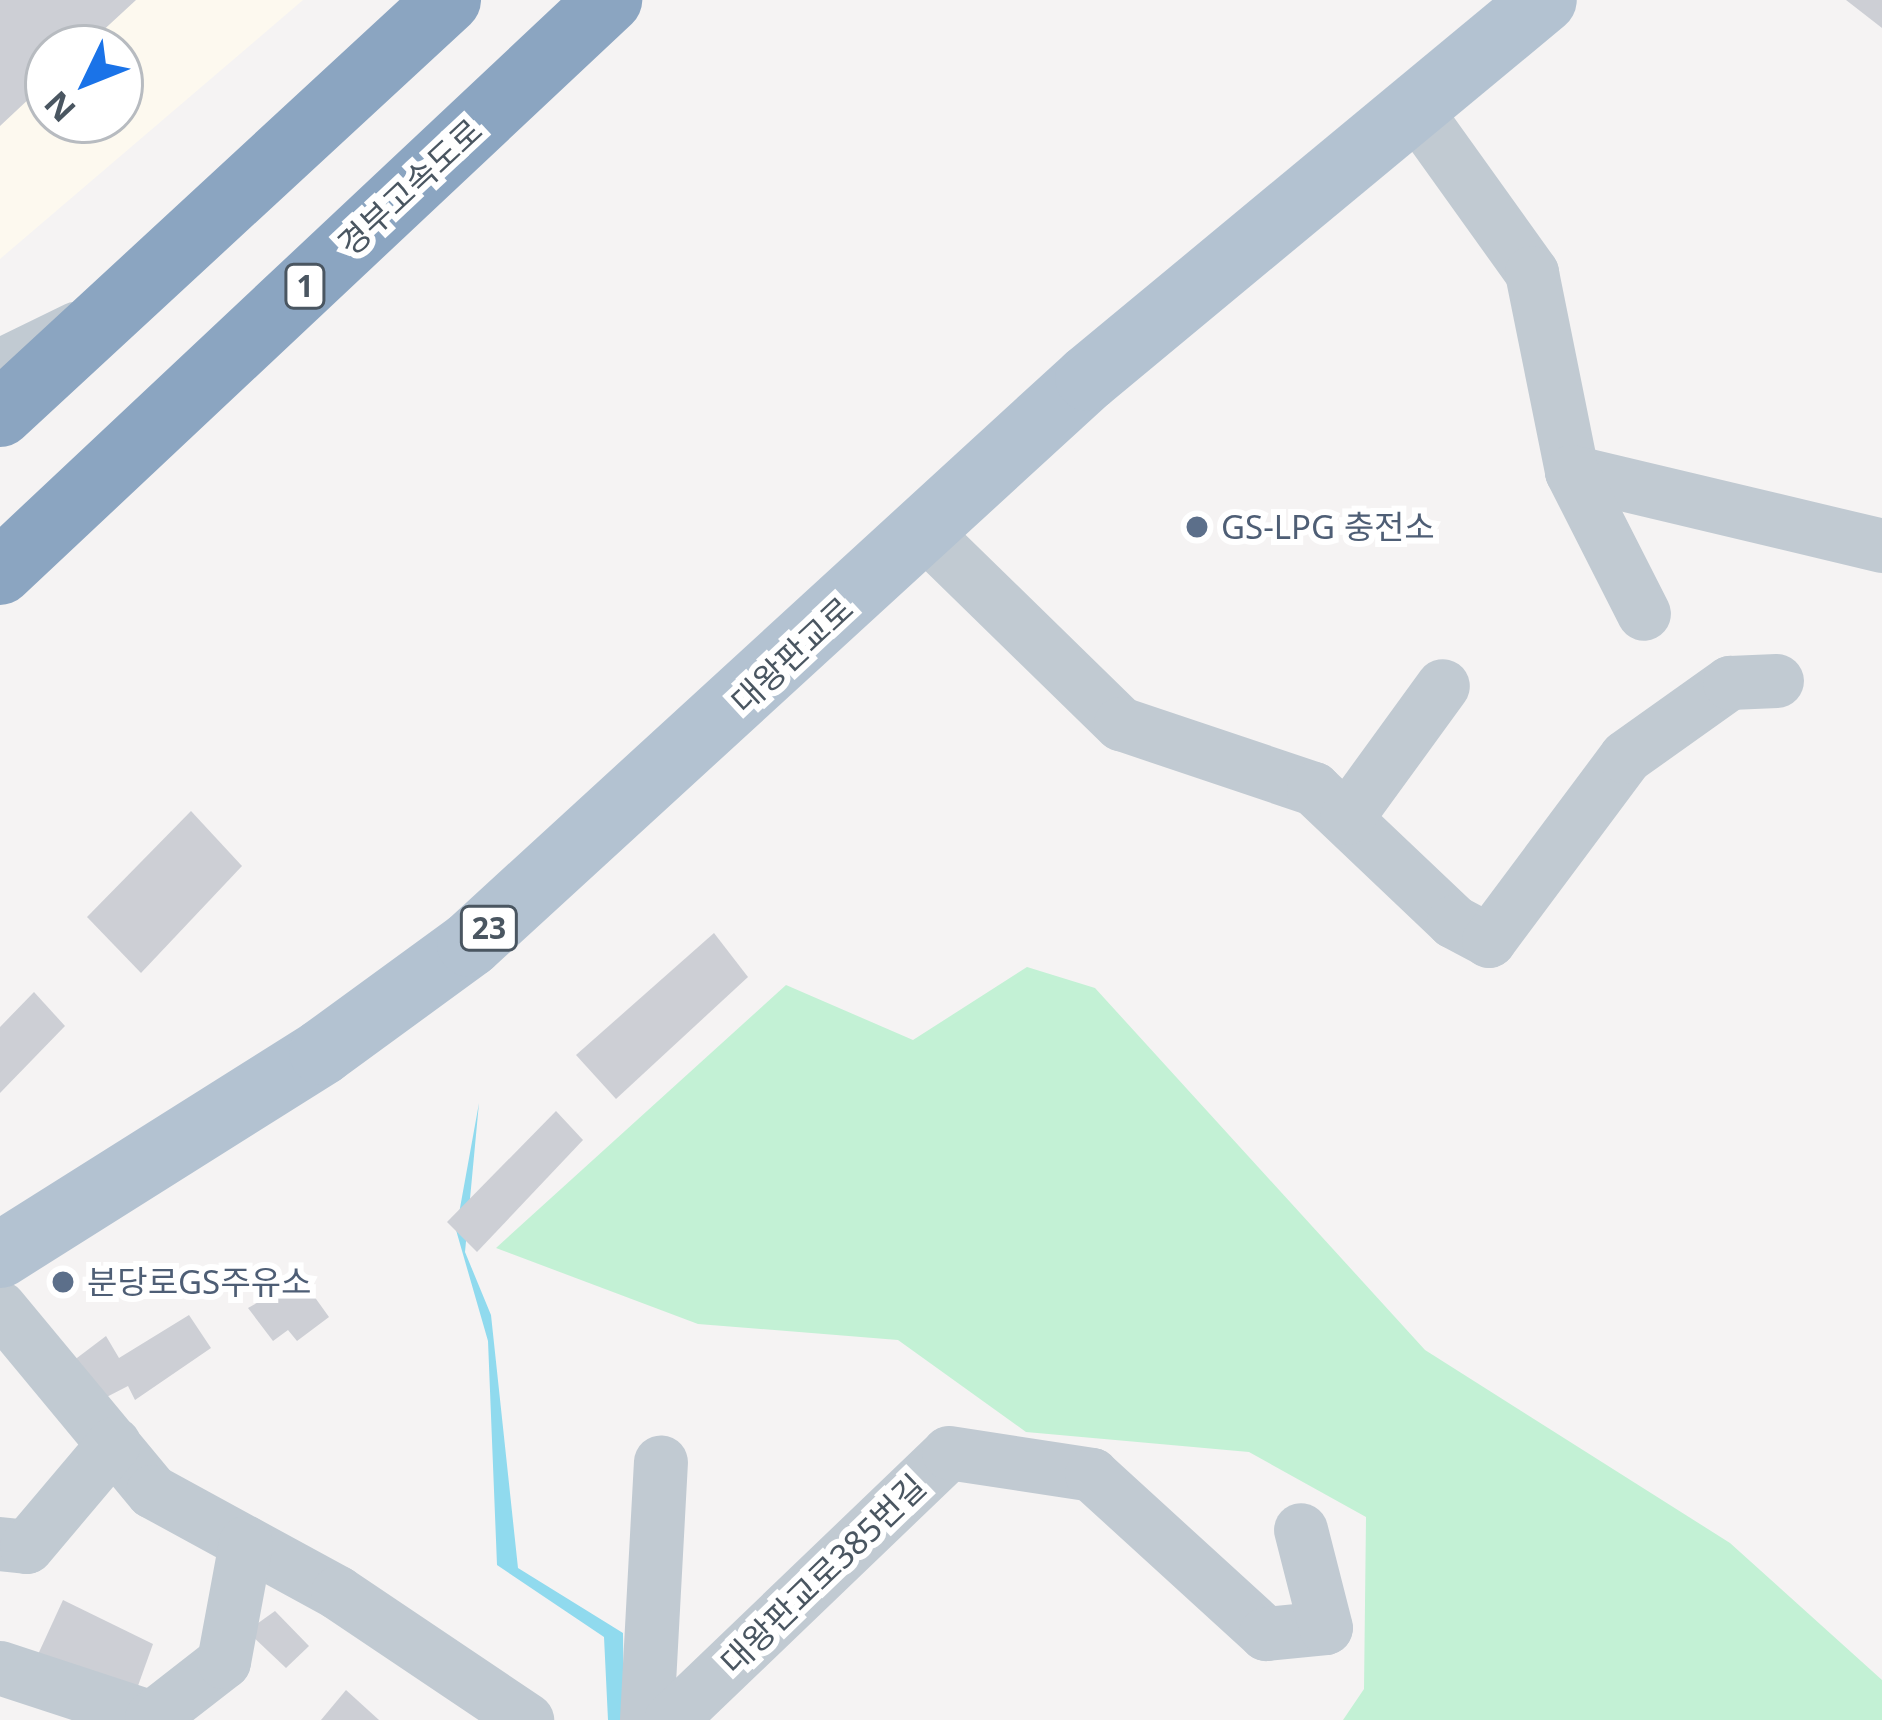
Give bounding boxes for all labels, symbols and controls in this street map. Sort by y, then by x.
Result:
north arrow [24,24,144,144]
text: N [34,82,85,132]
street label: 경부고속도로 [330,110,490,264]
road number: 1 [284,262,326,310]
place label: GS-LPG 충전소 [1221,507,1435,547]
marker: GS-LPG 충전소 [1184,514,1210,540]
street label: 대왕판교로 [723,589,861,721]
road number: 23 [459,904,519,952]
place label: 분당로GS주유소 [87,1262,311,1302]
marker: 분당로GS주유소 [50,1269,76,1295]
street label: 대왕판교로385번길 [712,1466,934,1682]

